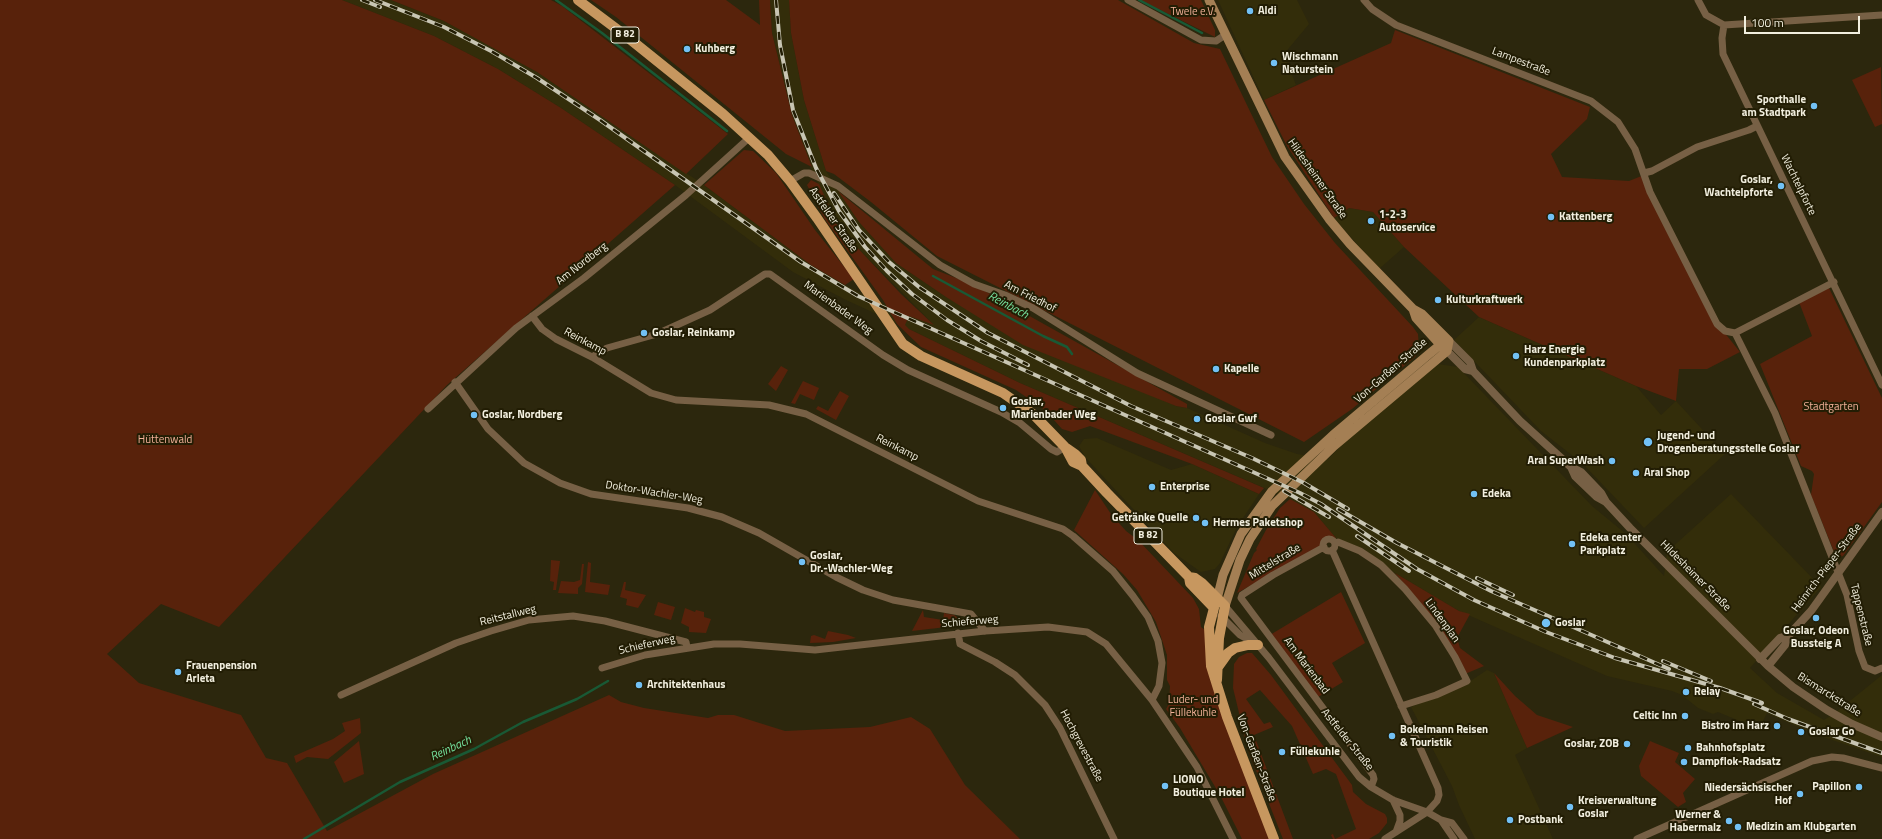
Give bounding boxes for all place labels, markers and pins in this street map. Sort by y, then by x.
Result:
place label: Aldi [1258,4,1276,18]
marker: Aldi [1245,6,1255,16]
place label: Kuhberg [695,42,735,56]
marker: Kuhberg [682,44,692,54]
place label: Wischmann Naturstein [1282,50,1338,76]
marker: Wischmann Naturstein [1269,58,1279,68]
place label: Sporthalle am Stadtpark [1742,93,1806,119]
marker: Sporthalle am Stadtpark [1809,101,1819,111]
place label: Goslar, Wachtelpforte [1704,173,1773,199]
marker: Goslar, Wachtelpforte [1776,181,1786,191]
place label: 1-2-3 Autoservice [1379,208,1435,234]
place label: Kattenberg [1559,210,1612,224]
marker: Kattenberg [1546,212,1556,222]
marker: 1-2-3 Autoservice [1366,216,1376,226]
place label: Kulturkraftwerk [1446,293,1523,307]
marker: Kulturkraftwerk [1433,295,1443,305]
place label: Goslar, Reinkamp [652,326,735,340]
marker: Goslar, Reinkamp [639,328,649,338]
place label: Harz Energie Kundenparkplatz [1524,343,1605,369]
marker: Harz Energie Kundenparkplatz [1511,351,1521,361]
place label: Kapelle [1224,362,1259,376]
marker: Kapelle [1211,364,1221,374]
place label: Goslar, Marienbader Weg [1011,395,1096,421]
marker: Goslar, Marienbader Weg [998,403,1008,413]
place label: Goslar, Nordberg [482,408,562,422]
marker: Goslar, Nordberg [469,410,479,420]
place label: Goslar Gwf [1205,412,1257,426]
marker: Goslar Gwf [1192,414,1202,424]
place label: Jugend- und Drogenberatungsstelle Goslar [1657,429,1799,455]
marker: Jugend- und Drogenberatungsstelle Goslar [1642,436,1654,448]
place label: Aral SuperWash [1528,454,1604,468]
marker: Aral SuperWash [1607,456,1617,466]
place label: Aral Shop [1644,466,1690,480]
marker: Aral Shop [1631,468,1641,478]
place label: Enterprise [1160,480,1210,494]
marker: Enterprise [1147,482,1157,492]
place label: Edeka [1482,487,1511,501]
marker: Edeka [1469,489,1479,499]
place label: Getränke Quelle [1112,511,1188,525]
marker: Getränke Quelle [1191,513,1201,523]
place label: Hermes Paketshop [1213,516,1303,530]
marker: Hermes Paketshop [1200,518,1210,528]
place label: Edeka center Parkplatz [1580,531,1642,557]
marker: Edeka center Parkplatz [1567,539,1577,549]
place label: Goslar, Dr.-Wachler-Weg [810,549,893,575]
marker: Goslar, Dr.-Wachler-Weg [797,557,807,567]
marker: Goslar, Odeon Bussteig A [1811,613,1821,623]
place label: Goslar [1555,616,1585,630]
marker: Goslar [1540,617,1552,629]
place label: Goslar, Odeon Bussteig A [1783,624,1849,650]
place label: Frauenpension Arleta [186,659,257,685]
marker: Frauenpension Arleta [173,667,183,677]
place label: Architektenhaus [647,678,725,692]
marker: Architektenhaus [634,680,644,690]
place label: Relay [1694,685,1720,699]
marker: Relay [1681,687,1691,697]
place label: Celtic Inn [1633,709,1677,723]
marker: Celtic Inn [1680,711,1690,721]
place label: Bistro im Harz [1701,719,1769,733]
marker: Bistro im Harz [1772,721,1782,731]
place label: Bokelmann Reisen & Touristik [1400,723,1488,749]
place label: Goslar Go [1809,725,1854,739]
marker: Goslar Go [1796,727,1806,737]
marker: Bokelmann Reisen & Touristik [1387,731,1397,741]
place label: Goslar, ZOB [1564,737,1619,751]
marker: Goslar, ZOB [1622,739,1632,749]
place label: Bahnhofsplatz [1696,741,1765,755]
marker: Bahnhofsplatz [1683,743,1693,753]
place label: Füllekuhle [1290,745,1340,759]
marker: Füllekuhle [1277,747,1287,757]
place label: Dampflok-Radsatz [1692,755,1781,769]
marker: Dampflok-Radsatz [1679,757,1689,767]
place label: LIONO Boutique Hotel [1173,773,1244,799]
place label: Papillon [1812,780,1851,794]
marker: LIONO Boutique Hotel [1160,781,1170,791]
place label: Niedersächsischer Hof [1704,781,1792,807]
marker: Papillon [1854,782,1864,792]
marker: Niedersächsischer Hof [1795,789,1805,799]
place label: Kreisverwaltung Goslar [1578,794,1656,820]
marker: Kreisverwaltung Goslar [1565,802,1575,812]
place label: Werner & Habermalz [1669,808,1721,834]
place label: Postbank [1518,813,1563,827]
marker: Postbank [1505,815,1515,825]
marker: Werner & Habermalz [1724,816,1734,826]
place label: Medizin am Klubgarten [1746,820,1856,834]
marker: Medizin am Klubgarten [1733,822,1743,832]

